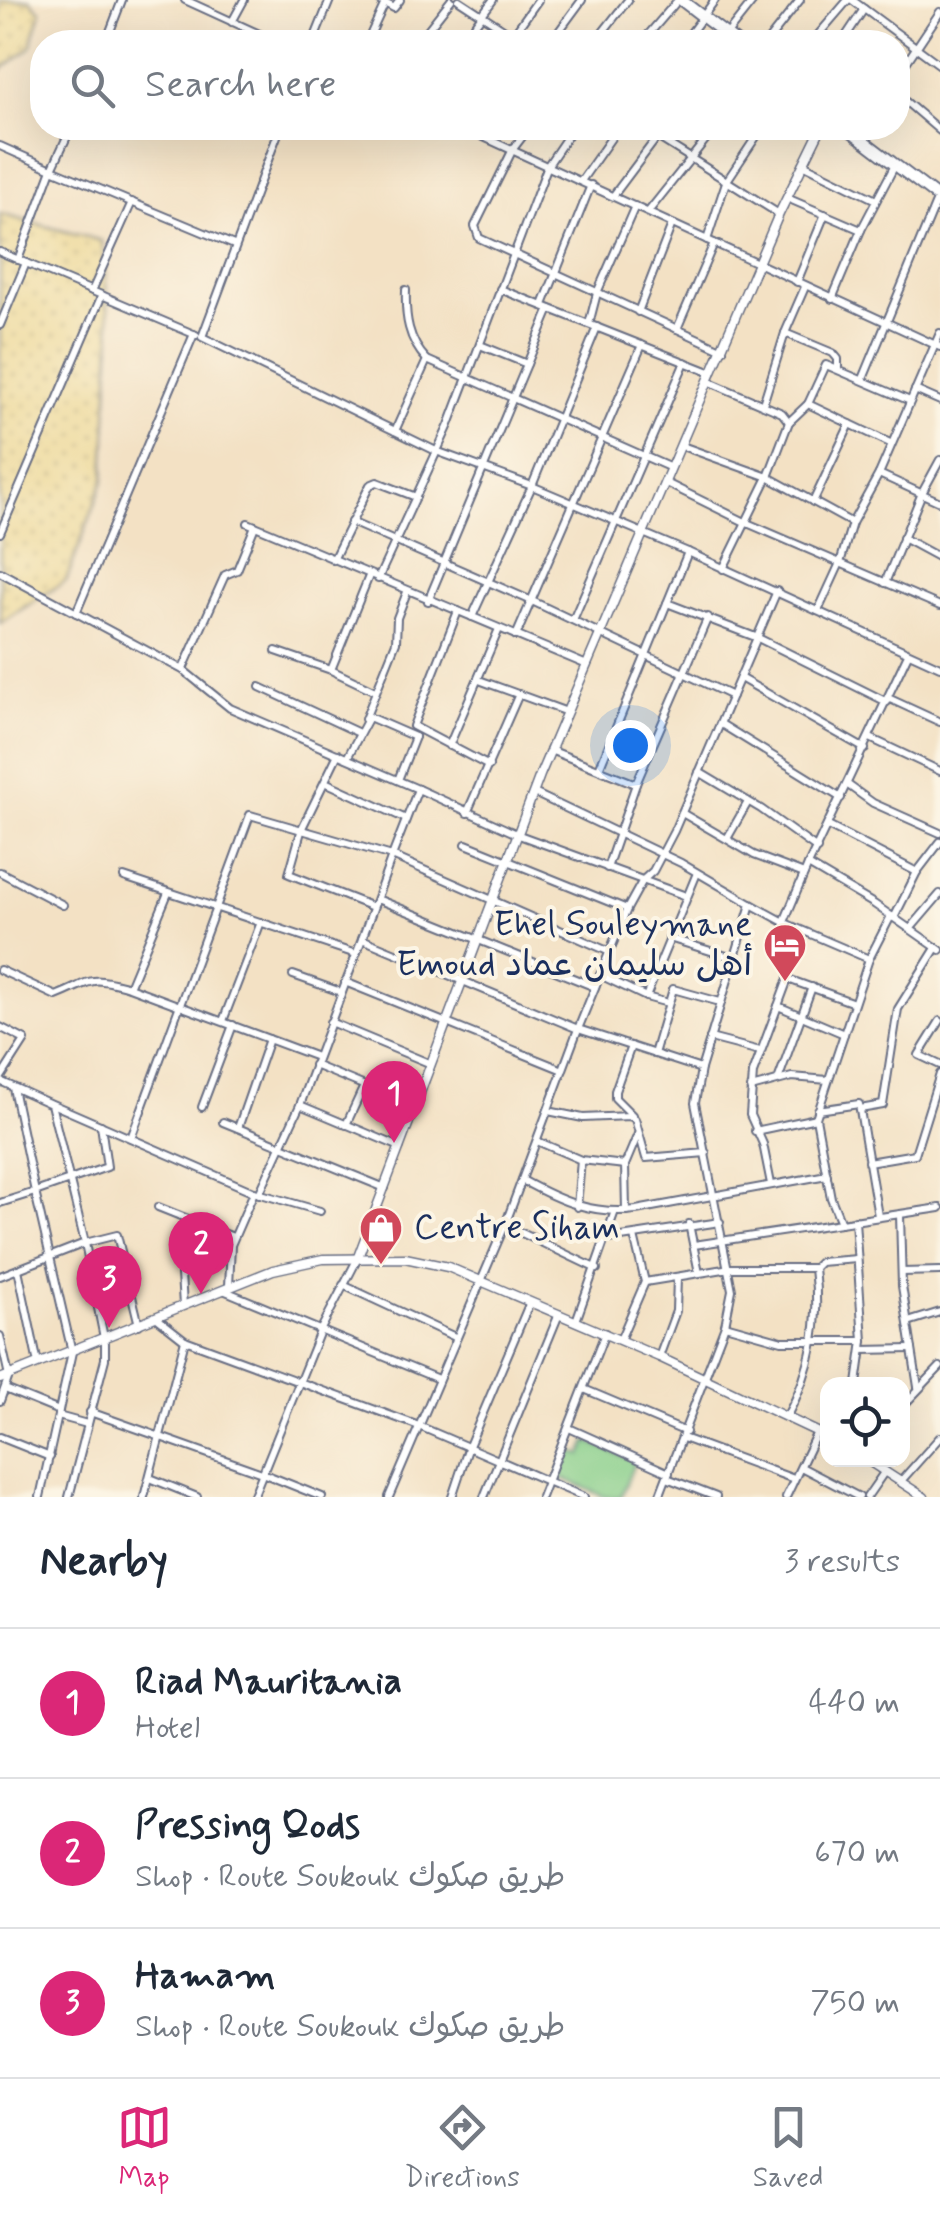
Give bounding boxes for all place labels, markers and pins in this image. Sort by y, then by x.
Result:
place label: Ehel Souleymane Emoud أهل سليمان عماد [396,902,752,988]
hotel icon: Ehel Souleymane Emoud أهل سليمان عماد [762,922,808,983]
pin: 1 [362,1060,426,1143]
shop icon: Centre Siham [358,1205,404,1266]
place label: Centre Siham [414,1205,620,1251]
pin: 2 [168,1212,234,1294]
pin: 3 [76,1246,142,1328]

